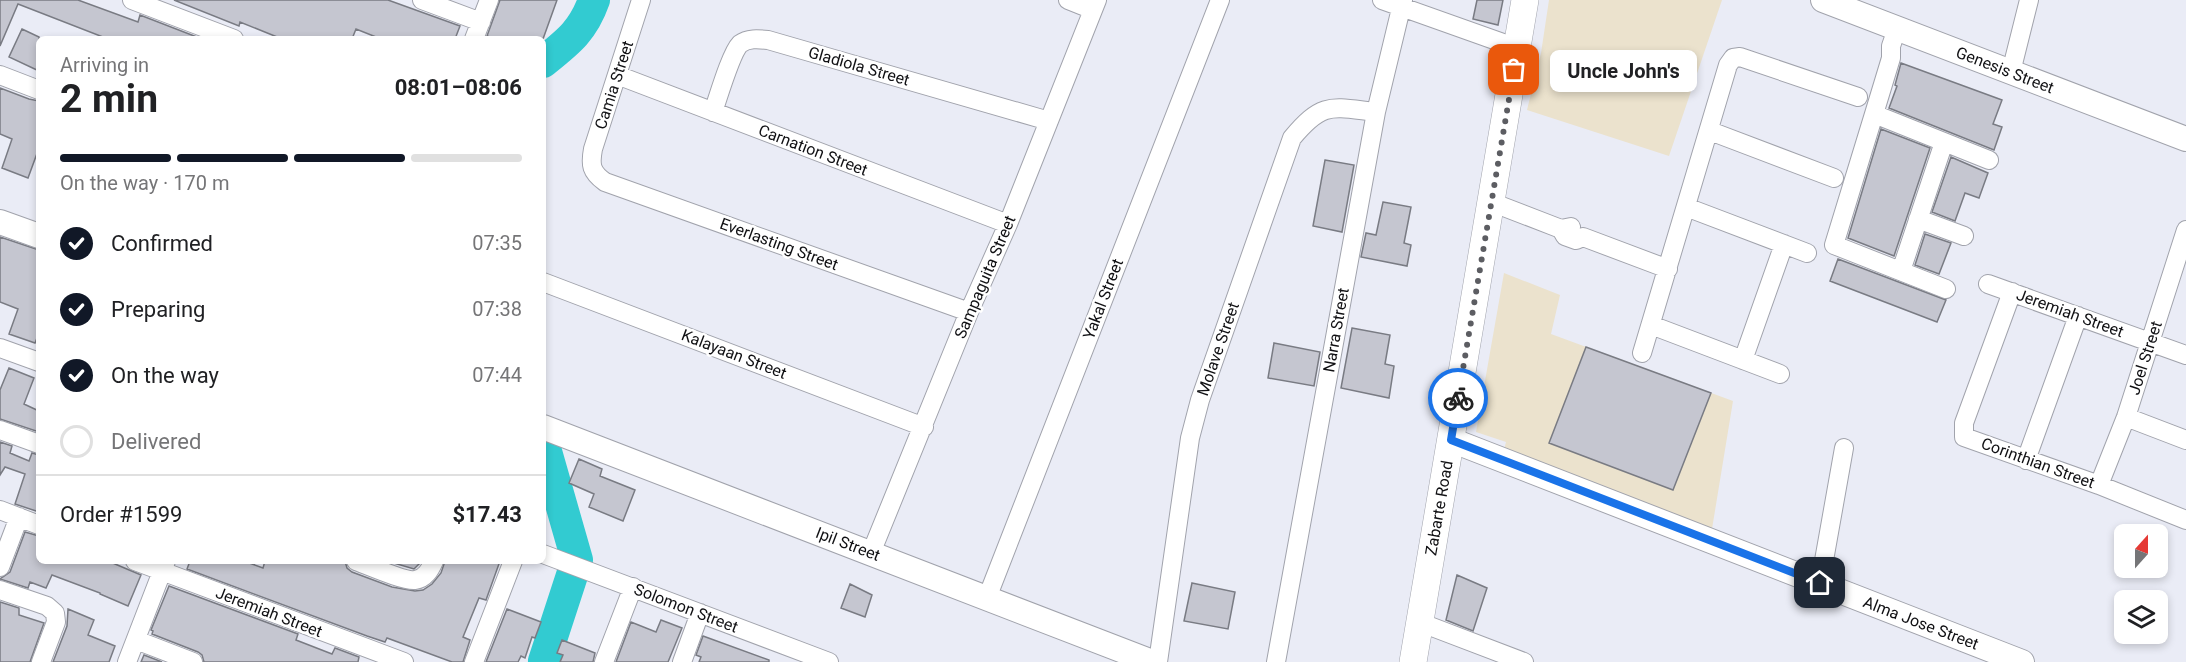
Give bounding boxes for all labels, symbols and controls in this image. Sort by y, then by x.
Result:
street label: Camia Street [591,38,637,132]
street label: Gladiola Street [806,42,912,90]
street label: Genesis Street [1953,43,2057,97]
pin [1488,44,1539,95]
callout: Uncle John's [1550,49,1697,91]
text: Arriving in [60,53,149,77]
icon: bag [1497,53,1530,86]
text: Uncle John's [1567,59,1680,83]
text: 08:01–08:06 [395,75,522,100]
text: 2 min [60,76,158,122]
street label: Carnation Street [756,120,870,180]
text: On the way · 170 m [60,171,229,195]
street label: Sampaguita Street [951,213,1019,341]
street label: Everlasting Street [717,214,841,274]
icon: check [60,227,93,260]
text: Confirmed [111,231,213,256]
text: 07:35 [472,231,522,255]
street label: Yakal Street [1079,256,1127,342]
street label: Jeremiah Street [2014,285,2126,341]
street label: Narra Street [1319,286,1353,374]
icon: check [60,293,93,326]
text: Preparing [111,297,205,322]
text: 07:38 [472,297,522,321]
street label: Molave Street [1193,300,1243,398]
street label: Joel Street [2124,319,2166,397]
street label: Kalayaan Street [679,325,789,383]
icon: check [60,359,93,392]
text: On the way [111,363,219,388]
text: 07:44 [472,363,522,387]
courier [1428,368,1488,428]
icon: bike [1442,382,1475,415]
text: Delivered [111,429,201,454]
street label: Corinthian Street [1979,434,2097,492]
street label: Zabarte Road [1421,459,1457,557]
text: Order #1599 [60,502,182,527]
text: $17.43 [453,502,522,527]
street label: Ipil Street [813,523,883,565]
north arrow [2114,524,2168,578]
map controls [2114,524,2168,644]
pin [1794,557,1845,608]
icon: home [1803,566,1836,599]
street label: Solomon Street [631,579,741,637]
street label: Jeremiah Street [213,583,325,641]
button: layers [2114,590,2168,644]
street label: Alma Jose Street [1861,592,1981,654]

